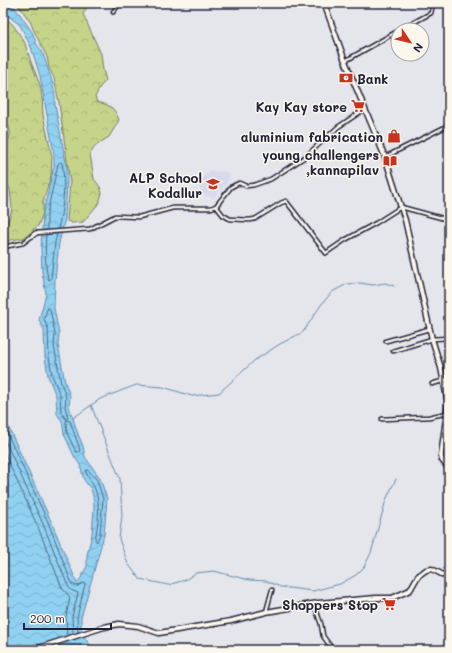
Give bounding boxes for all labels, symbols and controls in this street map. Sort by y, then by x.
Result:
north arrow [390,22,430,62]
text: N [410,40,427,56]
bank icon: Bank [338,70,354,86]
place label: Bank [357,70,388,87]
place label: Kay Kay store [256,98,347,116]
supermarket icon: Kay Kay store [350,98,366,114]
place label: aluminium fabrication [241,128,383,145]
shop icon: aluminium fabrication [386,128,402,144]
place label: young challengers ,kannapilav [262,146,379,178]
library icon: young challengers ,kannapilav [382,153,398,169]
place label: ALP School Kodallur [129,169,202,201]
school or university icon: ALP School Kodallur [205,176,221,192]
place label: Shoppers Stop [282,596,378,613]
supermarket icon: Shoppers Stop [381,596,397,612]
scale bar [24,605,111,631]
text: 200 m [30,610,65,626]

